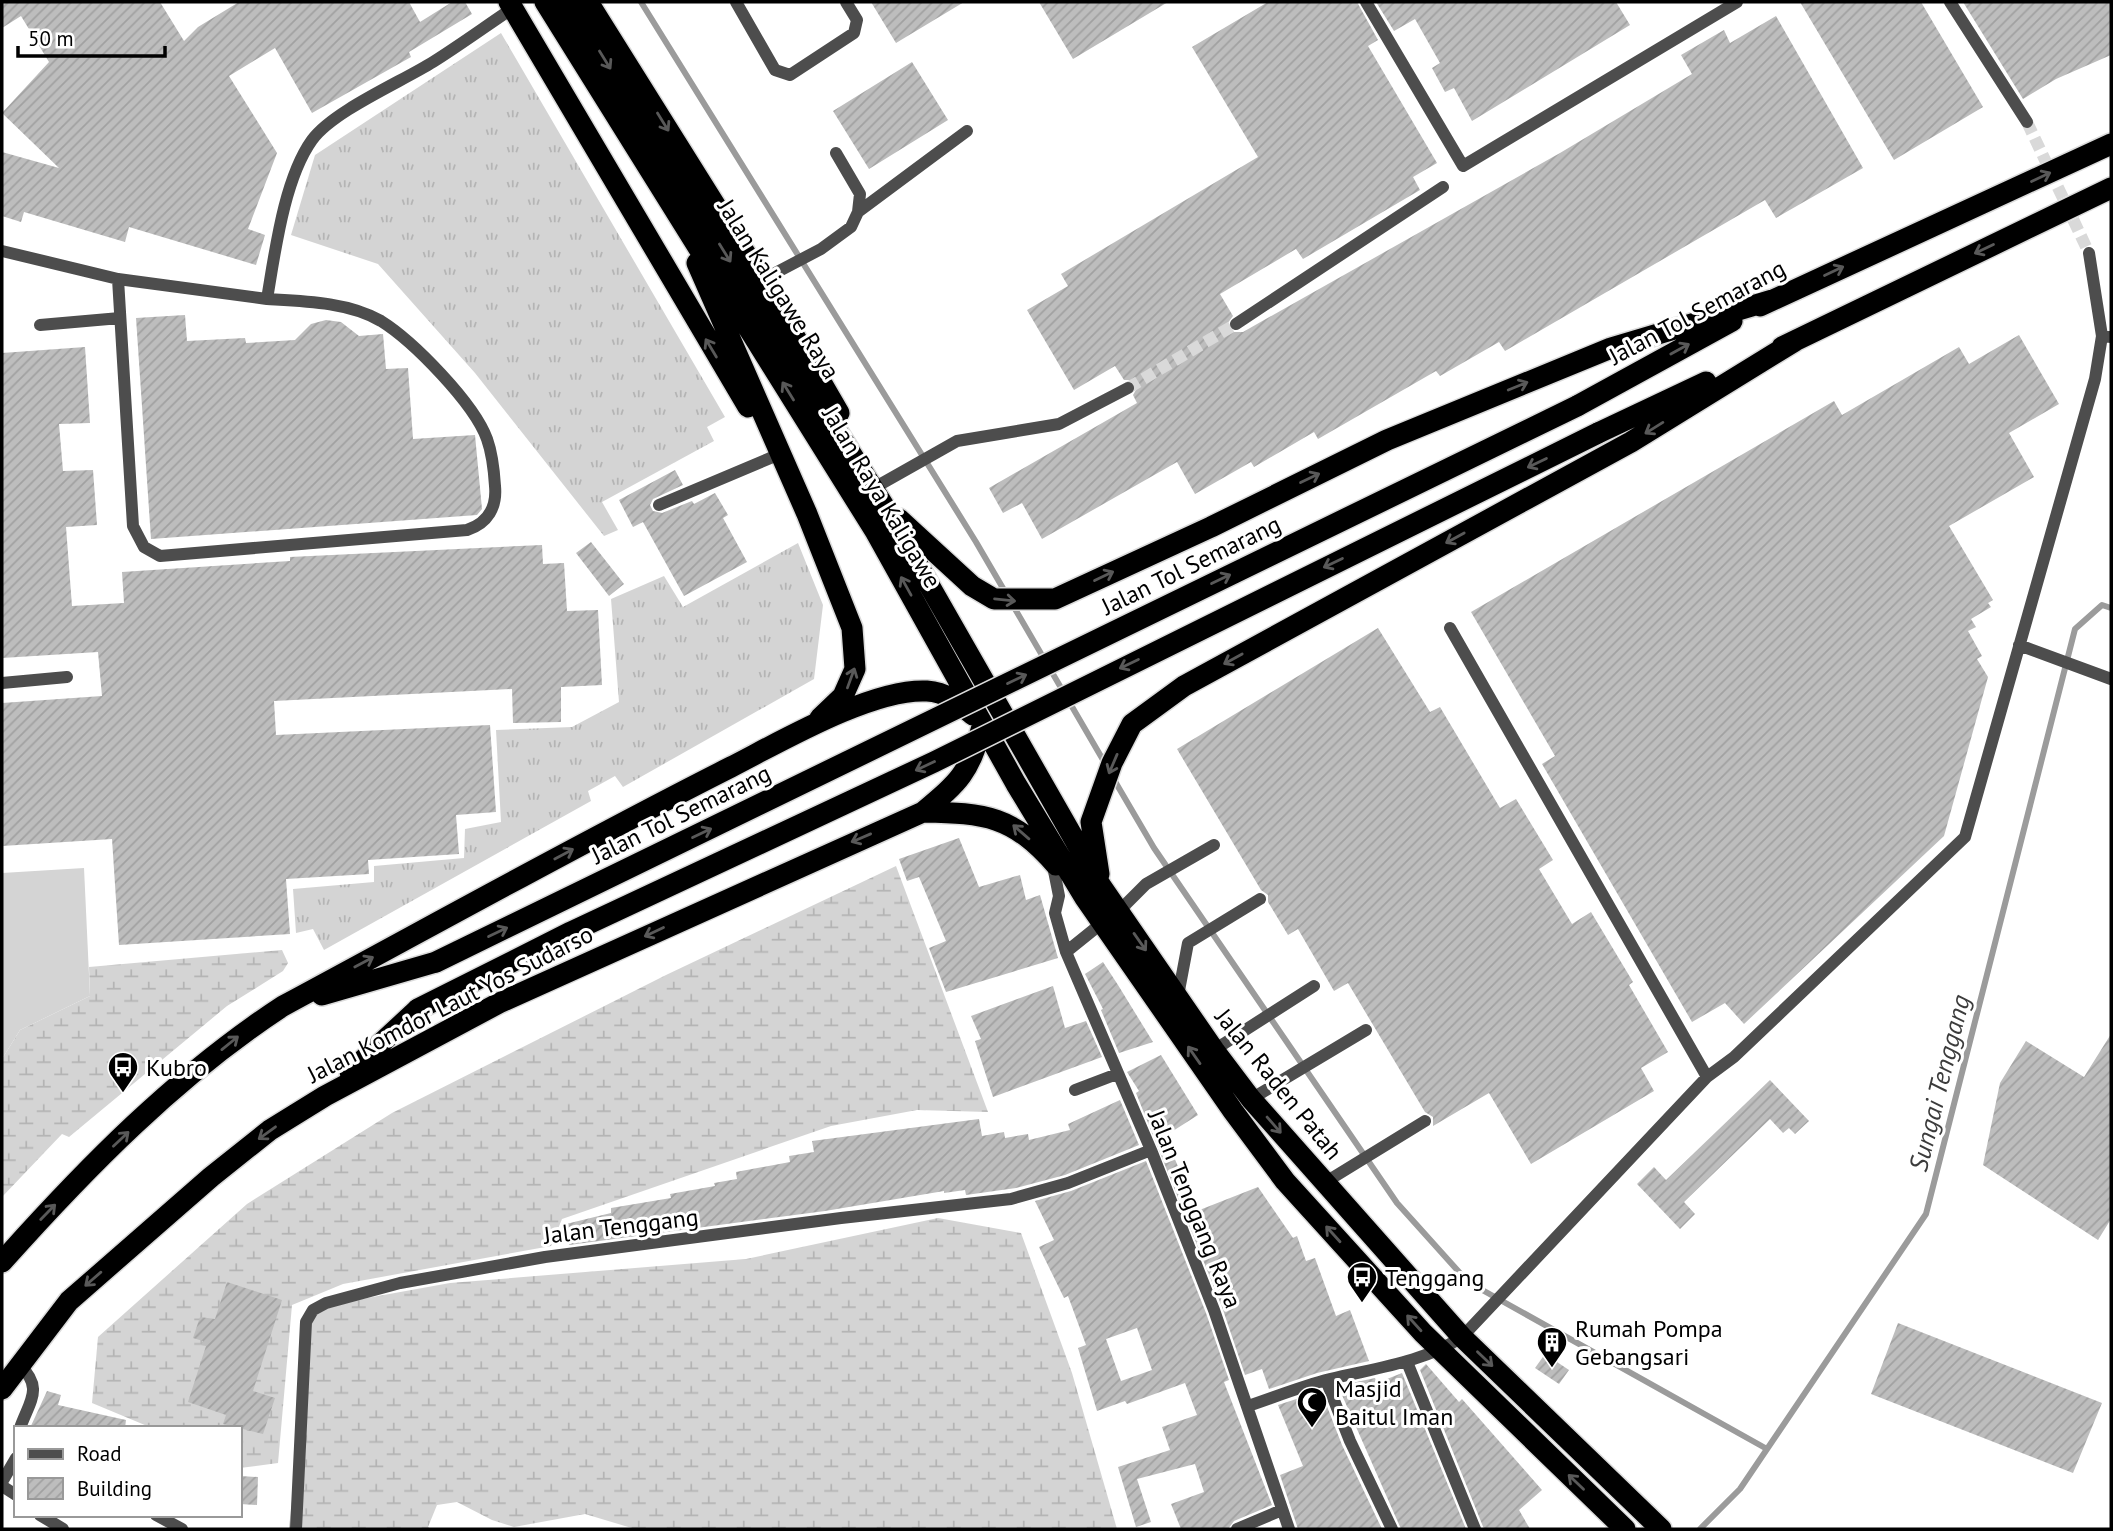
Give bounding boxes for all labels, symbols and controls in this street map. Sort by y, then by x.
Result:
scale bar [18,14,164,58]
text: 50 m [28,25,74,52]
one-way arrow [598,49,612,69]
one-way arrow [655,112,670,131]
one-way arrow [2029,170,2051,183]
street label: Jalan Kaligawe Raya [711,192,847,385]
one-way arrow [719,242,733,262]
one-way arrow [1974,243,1995,257]
street label: Jalan Tol Semarang [1603,252,1791,372]
one-way arrow [1822,264,1844,277]
one-way arrow [704,338,718,358]
one-way arrow [1669,342,1690,356]
one-way arrow [1506,379,1528,392]
one-way arrow [781,382,795,402]
street label: Jalan Raya Kaligawe [815,400,948,593]
one-way arrow [1644,422,1664,436]
one-way arrow [1527,456,1548,470]
one-way arrow [1299,471,1319,485]
street label: Jalan Tol Semarang [1095,508,1286,622]
one-way arrow [1445,531,1465,545]
one-way arrow [1323,557,1344,571]
one-way arrow [1093,569,1114,582]
one-way arrow [1210,572,1231,586]
one-way arrow [899,576,912,597]
one-way arrow [993,593,1016,606]
one-way arrow [1223,652,1244,666]
one-way arrow [1119,658,1140,672]
one-way arrow [846,667,858,689]
one-way arrow [1006,672,1027,685]
one-way arrow [1105,752,1118,774]
street label: Jalan Tol Semarang [585,757,776,871]
one-way arrow [915,760,937,773]
one-way arrow [1012,824,1030,840]
one-way arrow [691,825,712,839]
one-way arrow [850,832,872,845]
one-way arrow [553,847,574,860]
street label: Jalan Komdor Laut Yos Sudarso [301,918,598,1090]
one-way arrow [487,925,508,939]
one-way arrow [643,927,664,940]
one-way arrow [1133,932,1147,951]
one-way arrow [353,955,374,968]
water label: Sungai Tenggang [1901,991,1977,1175]
street label: Jalan Raden Patah [1208,1001,1349,1166]
one-way arrow [221,1035,239,1050]
one-way arrow [1187,1046,1201,1065]
bus stop icon: Kubro [106,1050,140,1094]
place label: Kubro [146,1052,207,1083]
street label: Jalan Tenggang Raya [1141,1104,1249,1313]
one-way arrow [1266,1116,1282,1134]
one-way arrow [258,1126,277,1140]
one-way arrow [112,1130,129,1147]
street label: Jalan Tenggang [541,1201,700,1251]
one-way arrow [39,1204,56,1221]
one-way arrow [1325,1226,1342,1243]
bus stop icon: Tenggang [1345,1260,1379,1304]
place label: Tenggang [1385,1262,1484,1293]
one-way arrow [85,1271,103,1287]
place label: Rumah Pompa Gebangsari [1575,1313,1723,1372]
one-way arrow [1405,1315,1422,1332]
building icon: Rumah Pompa Gebangsari [1535,1325,1569,1369]
one-way arrow [1476,1350,1493,1367]
place label: Masjid Baitul Iman [1335,1373,1453,1432]
mosque icon: Masjid Baitul Iman [1295,1385,1329,1429]
legend [14,1426,242,1517]
text: Road [77,1440,121,1467]
one-way arrow [1568,1473,1585,1490]
text: Building [77,1475,152,1502]

